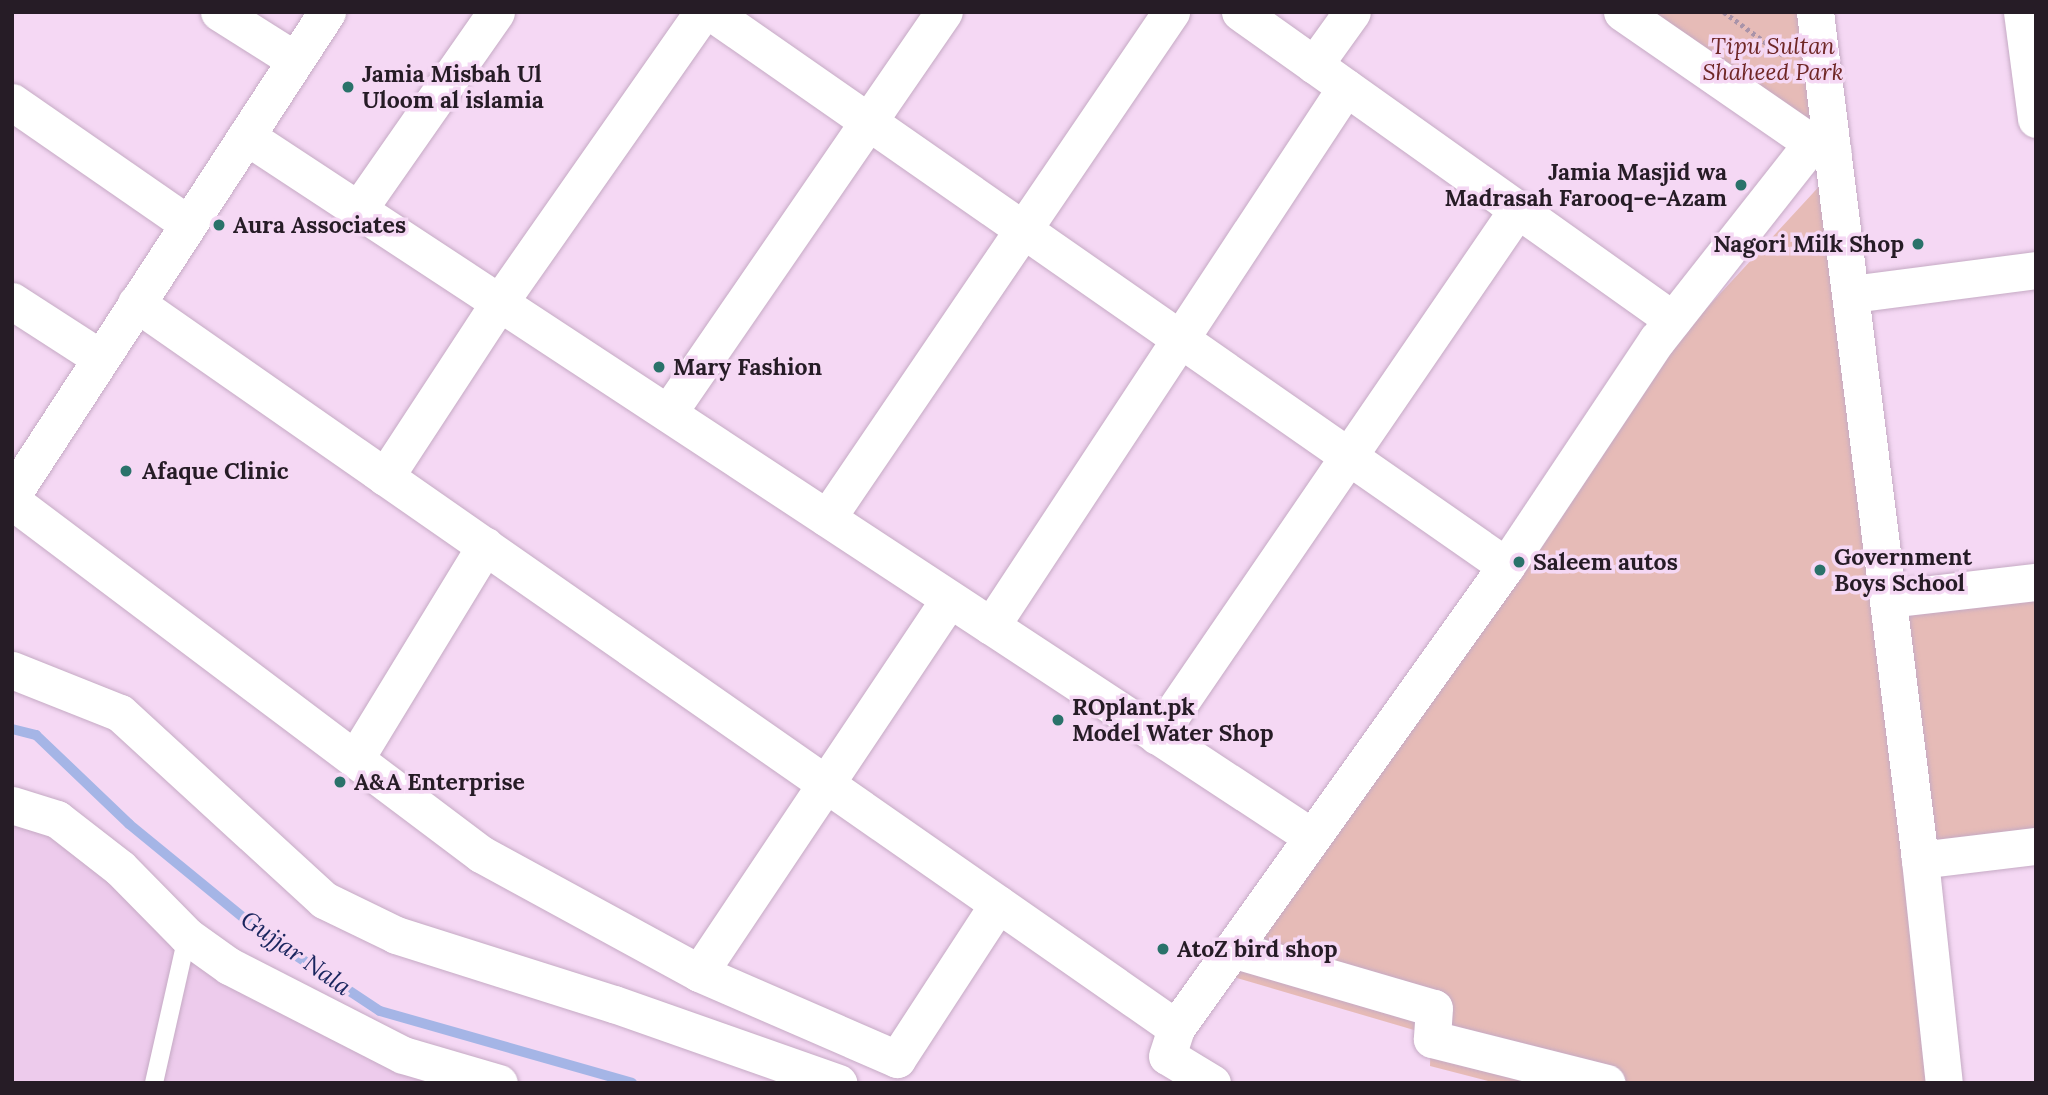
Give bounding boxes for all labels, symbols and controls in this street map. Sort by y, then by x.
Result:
park label: Tipu Sultan Shaheed Park [1703,32,1843,86]
place label: Jamia Misbah Ul Uloom al islamia [362,60,544,114]
marker: Jamia Misbah Ul Uloom al islamia [340,79,356,95]
place label: Jamia Masjid wa Madrasah Farooq-e-Azam [1444,158,1727,212]
marker: Jamia Masjid wa Madrasah Farooq-e-Azam [1733,177,1749,193]
place label: Aura Associates [233,211,406,239]
marker: Aura Associates [211,217,227,233]
place label: Nagori Milk Shop [1713,230,1904,258]
marker: Nagori Milk Shop [1910,236,1926,252]
place label: Mary Fashion [673,353,822,381]
marker: Mary Fashion [651,359,667,375]
place label: Afaque Clinic [142,457,289,485]
marker: Afaque Clinic [116,461,136,481]
place label: Government Boys School [1834,543,1972,597]
place label: Saleem autos [1533,548,1678,576]
marker: Saleem autos [1511,554,1527,570]
marker: Government Boys School [1812,562,1828,578]
place label: ROplant.pk Model Water Shop [1072,693,1274,747]
marker: ROplant.pk Model Water Shop [1050,712,1066,728]
place label: A&A Enterprise [354,768,525,796]
marker: A&A Enterprise [332,774,348,790]
water label: Gujjar Nala [236,905,356,1001]
place label: AtoZ bird shop [1177,935,1337,963]
marker: AtoZ bird shop [1155,941,1171,957]

